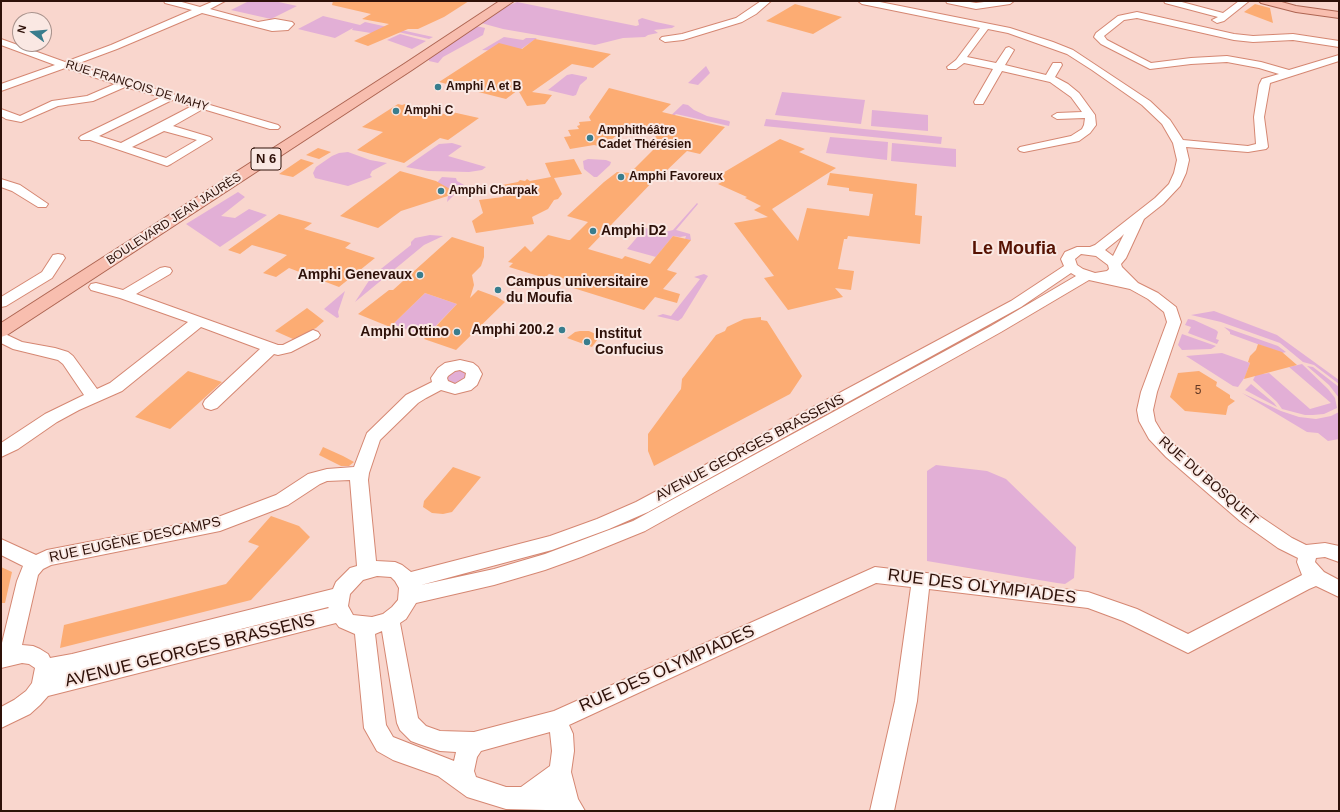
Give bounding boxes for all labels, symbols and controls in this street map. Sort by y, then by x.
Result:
north arrow [12,12,52,52]
text: N [15,23,28,34]
street label: RUE FRANÇOIS DE MAHY [64,57,210,115]
place label: Amphi A et B [446,80,521,94]
marker: Amphi A et B [433,82,443,92]
place label: Amphi C [404,104,453,118]
marker: Amphi C [391,106,401,116]
place label: Amphithéâtre Cadet Thérésien [598,124,691,152]
marker: Amphithéâtre Cadet Thérésien [585,133,595,143]
road number: N 6 [251,148,281,170]
street label: BOULEVARD JEAN JAURÈS [104,170,244,268]
place label: Amphi Favoreux [629,170,723,184]
marker: Amphi Favoreux [616,172,626,182]
place label: Amphi Charpak [449,184,538,198]
marker: Amphi Charpak [436,186,446,196]
place label: Amphi D2 [601,223,666,239]
marker: Amphi D2 [588,226,598,236]
district label: Le Moufia [972,238,1056,260]
place label: Amphi Genevaux [298,267,412,283]
marker: Amphi Genevaux [415,270,425,280]
place label: Campus universitaire du Moufia [506,274,648,306]
marker: Campus universitaire du Moufia [493,285,503,295]
place label: Amphi 200.2 [472,322,554,338]
place label: Amphi Ottino [360,324,449,340]
marker: Amphi 200.2 [557,325,567,335]
place label: Institut Confucius [595,326,663,358]
marker: Amphi Ottino [452,327,462,337]
marker: Institut Confucius [582,337,592,347]
house number: 5 [1195,384,1201,398]
street label: AVENUE GEORGES BRASSENS [653,391,847,505]
street label: RUE DU BOSQUET [1155,433,1261,529]
street label: RUE EUGÈNE DESCAMPS [48,514,222,566]
street label: RUE DES OLYMPIADES [887,565,1077,609]
street label: AVENUE GEORGES BRASSENS [63,610,317,692]
street label: RUE DES OLYMPIADES [576,621,758,717]

